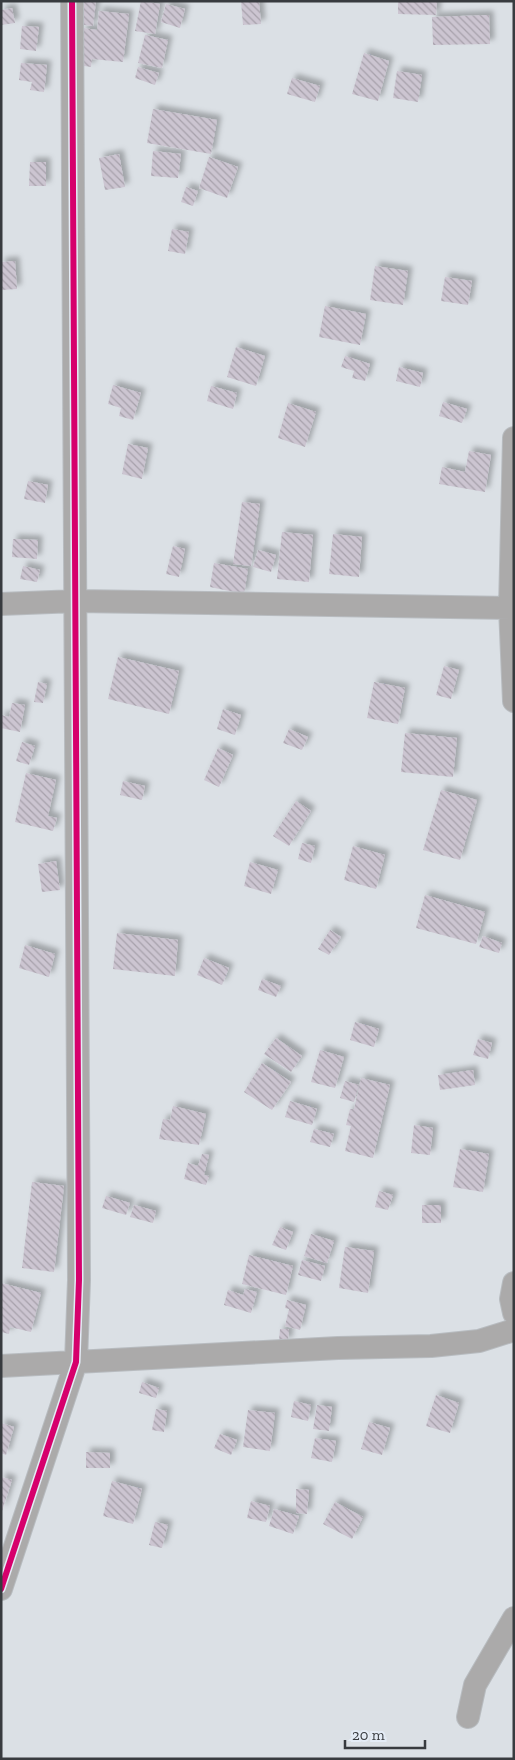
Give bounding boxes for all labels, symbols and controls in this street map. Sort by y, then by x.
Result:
scale bar [345,1718,425,1750]
text: 20 m [352,1726,385,1744]

